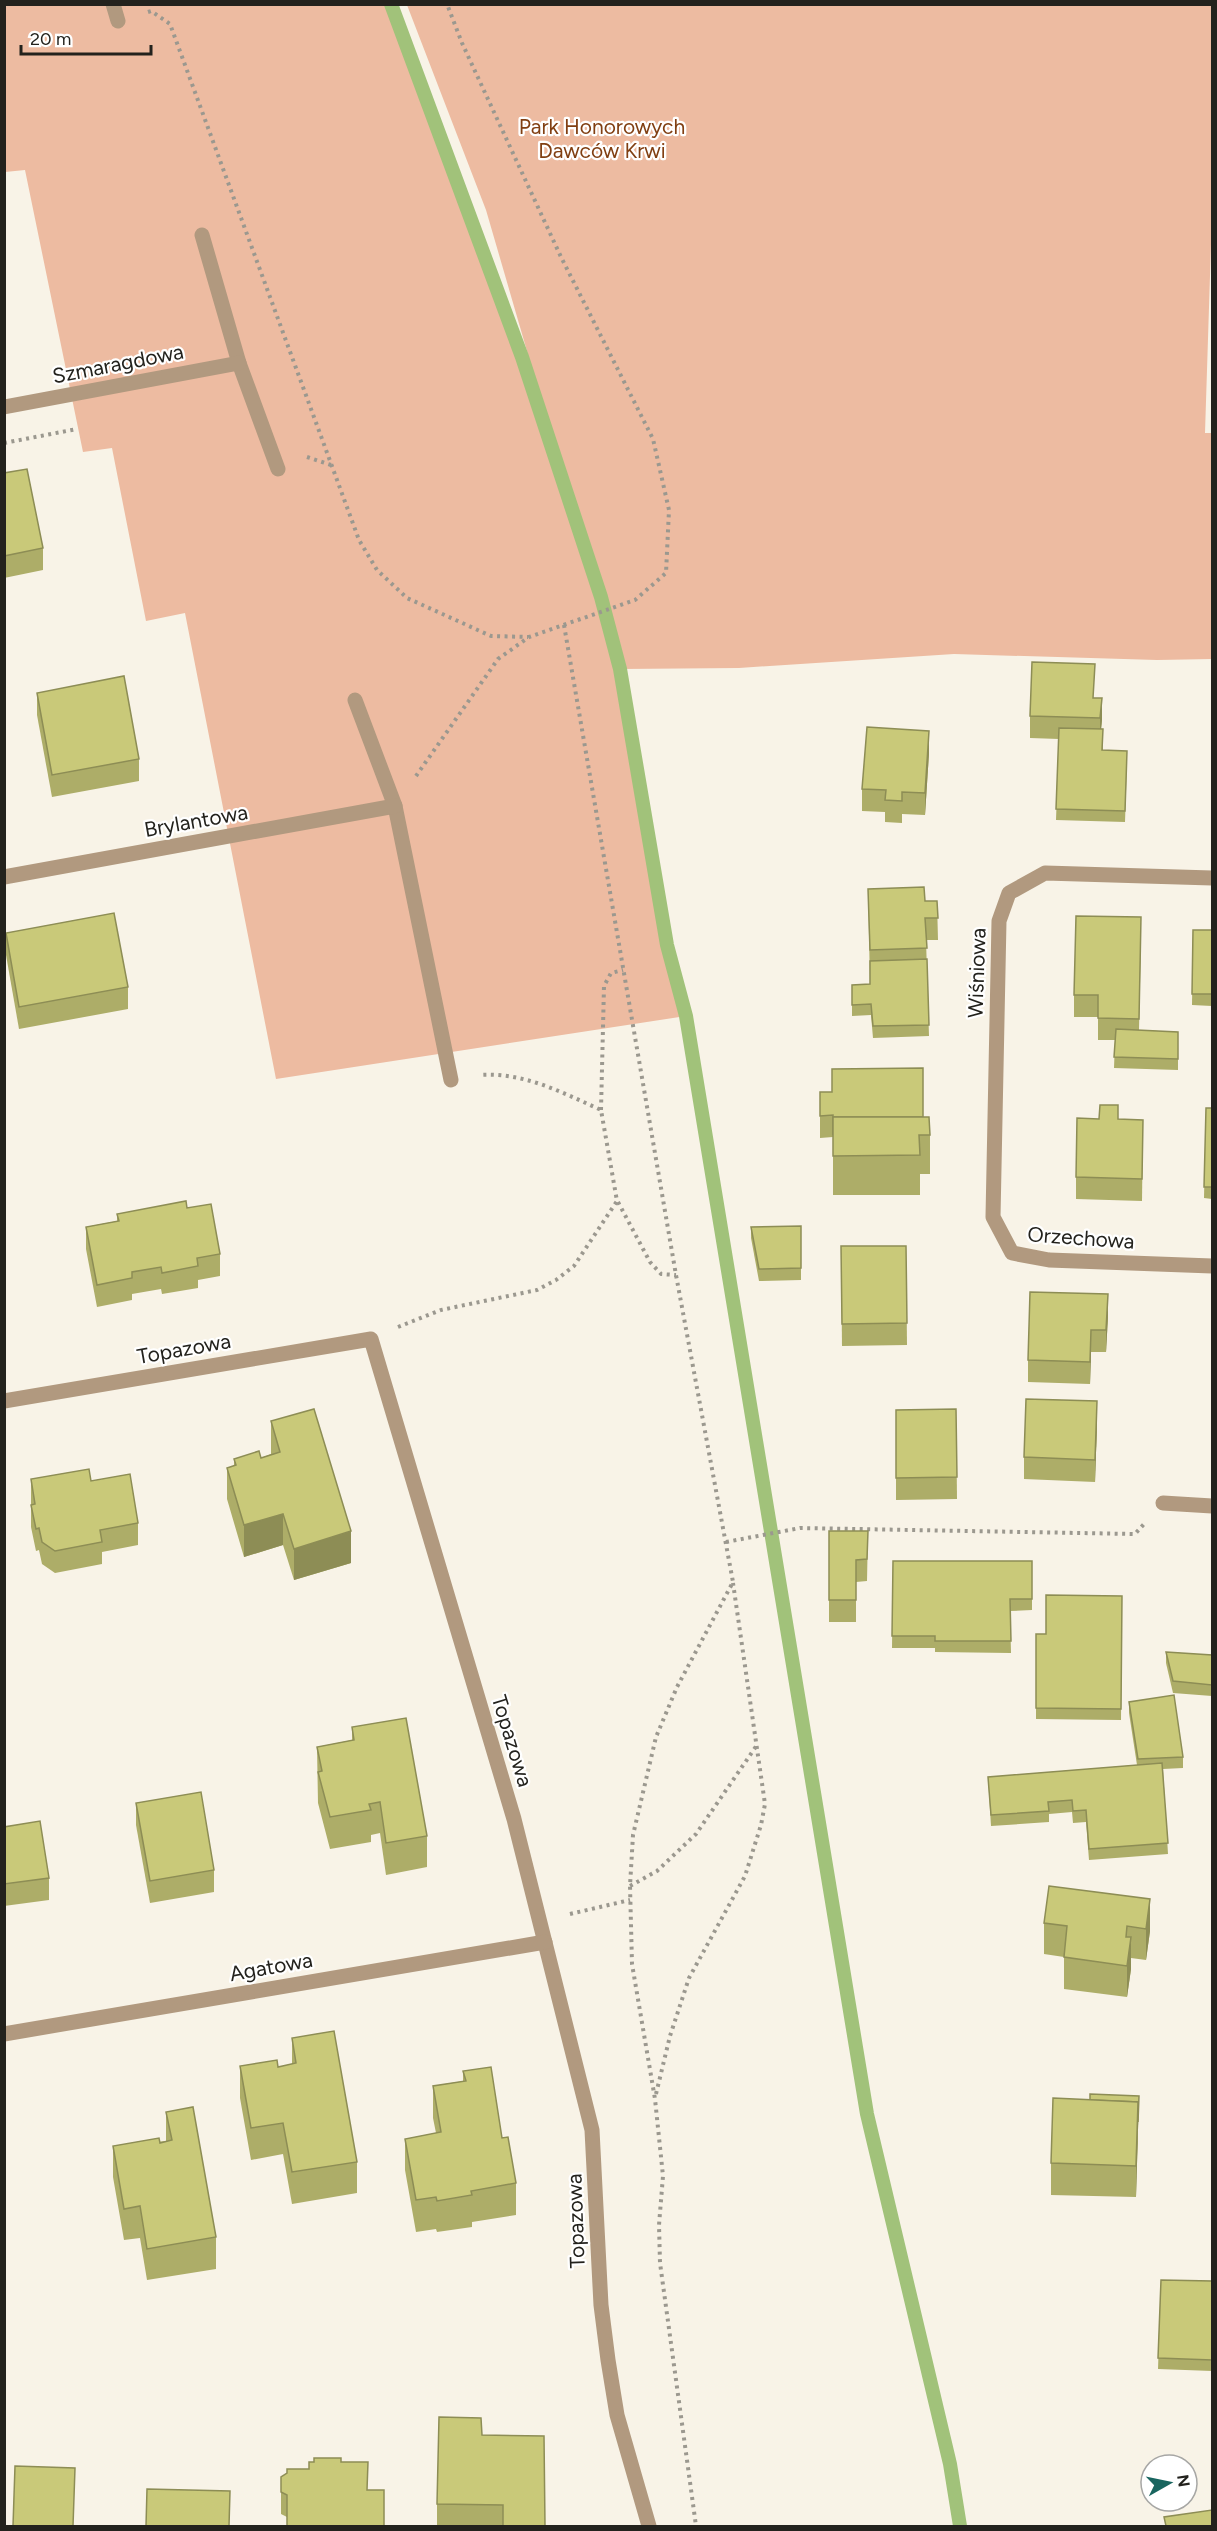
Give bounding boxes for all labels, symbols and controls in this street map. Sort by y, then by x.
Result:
scale bar [21,18,152,56]
text: 20 m [30,28,71,50]
park label: Park Honorowych Dawców Krwi [519,114,685,163]
street label: Szmaragdowa [50,339,186,388]
street label: Brylantowa [142,799,250,842]
street label: Wiśniowa [962,927,991,1019]
street label: Orzechowa [1027,1221,1135,1254]
street label: Topazowa [135,1328,233,1369]
street label: Topazowa [487,1692,538,1790]
street label: Agatowa [227,1947,314,1986]
street label: Topazowa [561,2173,590,2269]
north arrow [1139,2453,1199,2513]
text: N [1173,2473,1194,2488]

